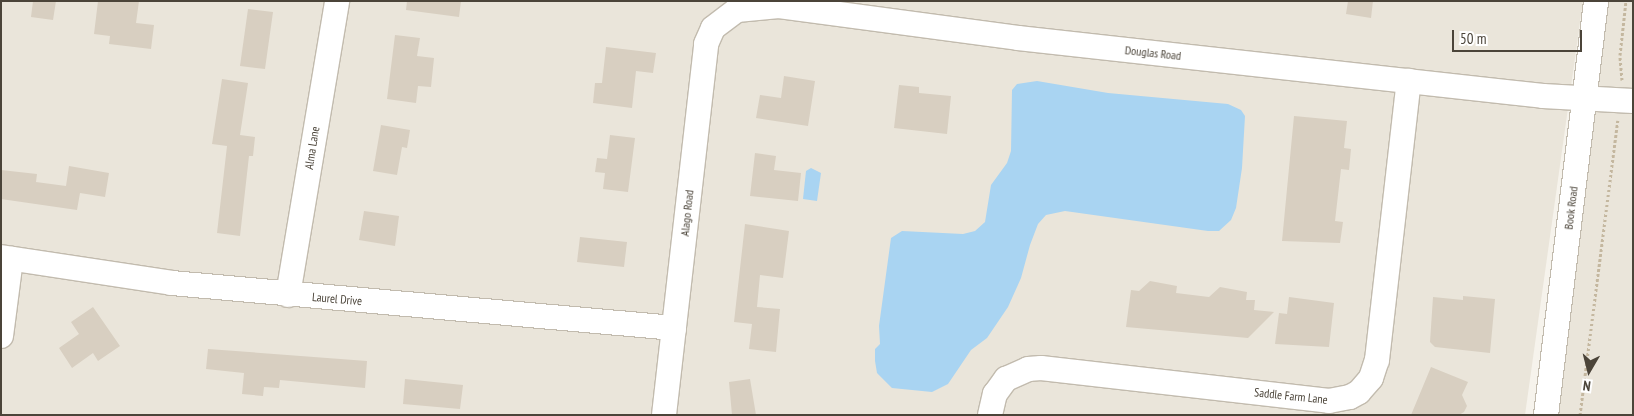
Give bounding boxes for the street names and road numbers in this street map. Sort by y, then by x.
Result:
street label: Douglas Road [1124,43,1182,63]
street label: Alma Lane [301,125,323,171]
street label: Book Road [1561,185,1581,231]
street label: Alago Road [677,189,697,237]
street label: Laurel Drive [311,290,363,308]
street label: Saddle Farm Lane [1254,385,1328,407]

